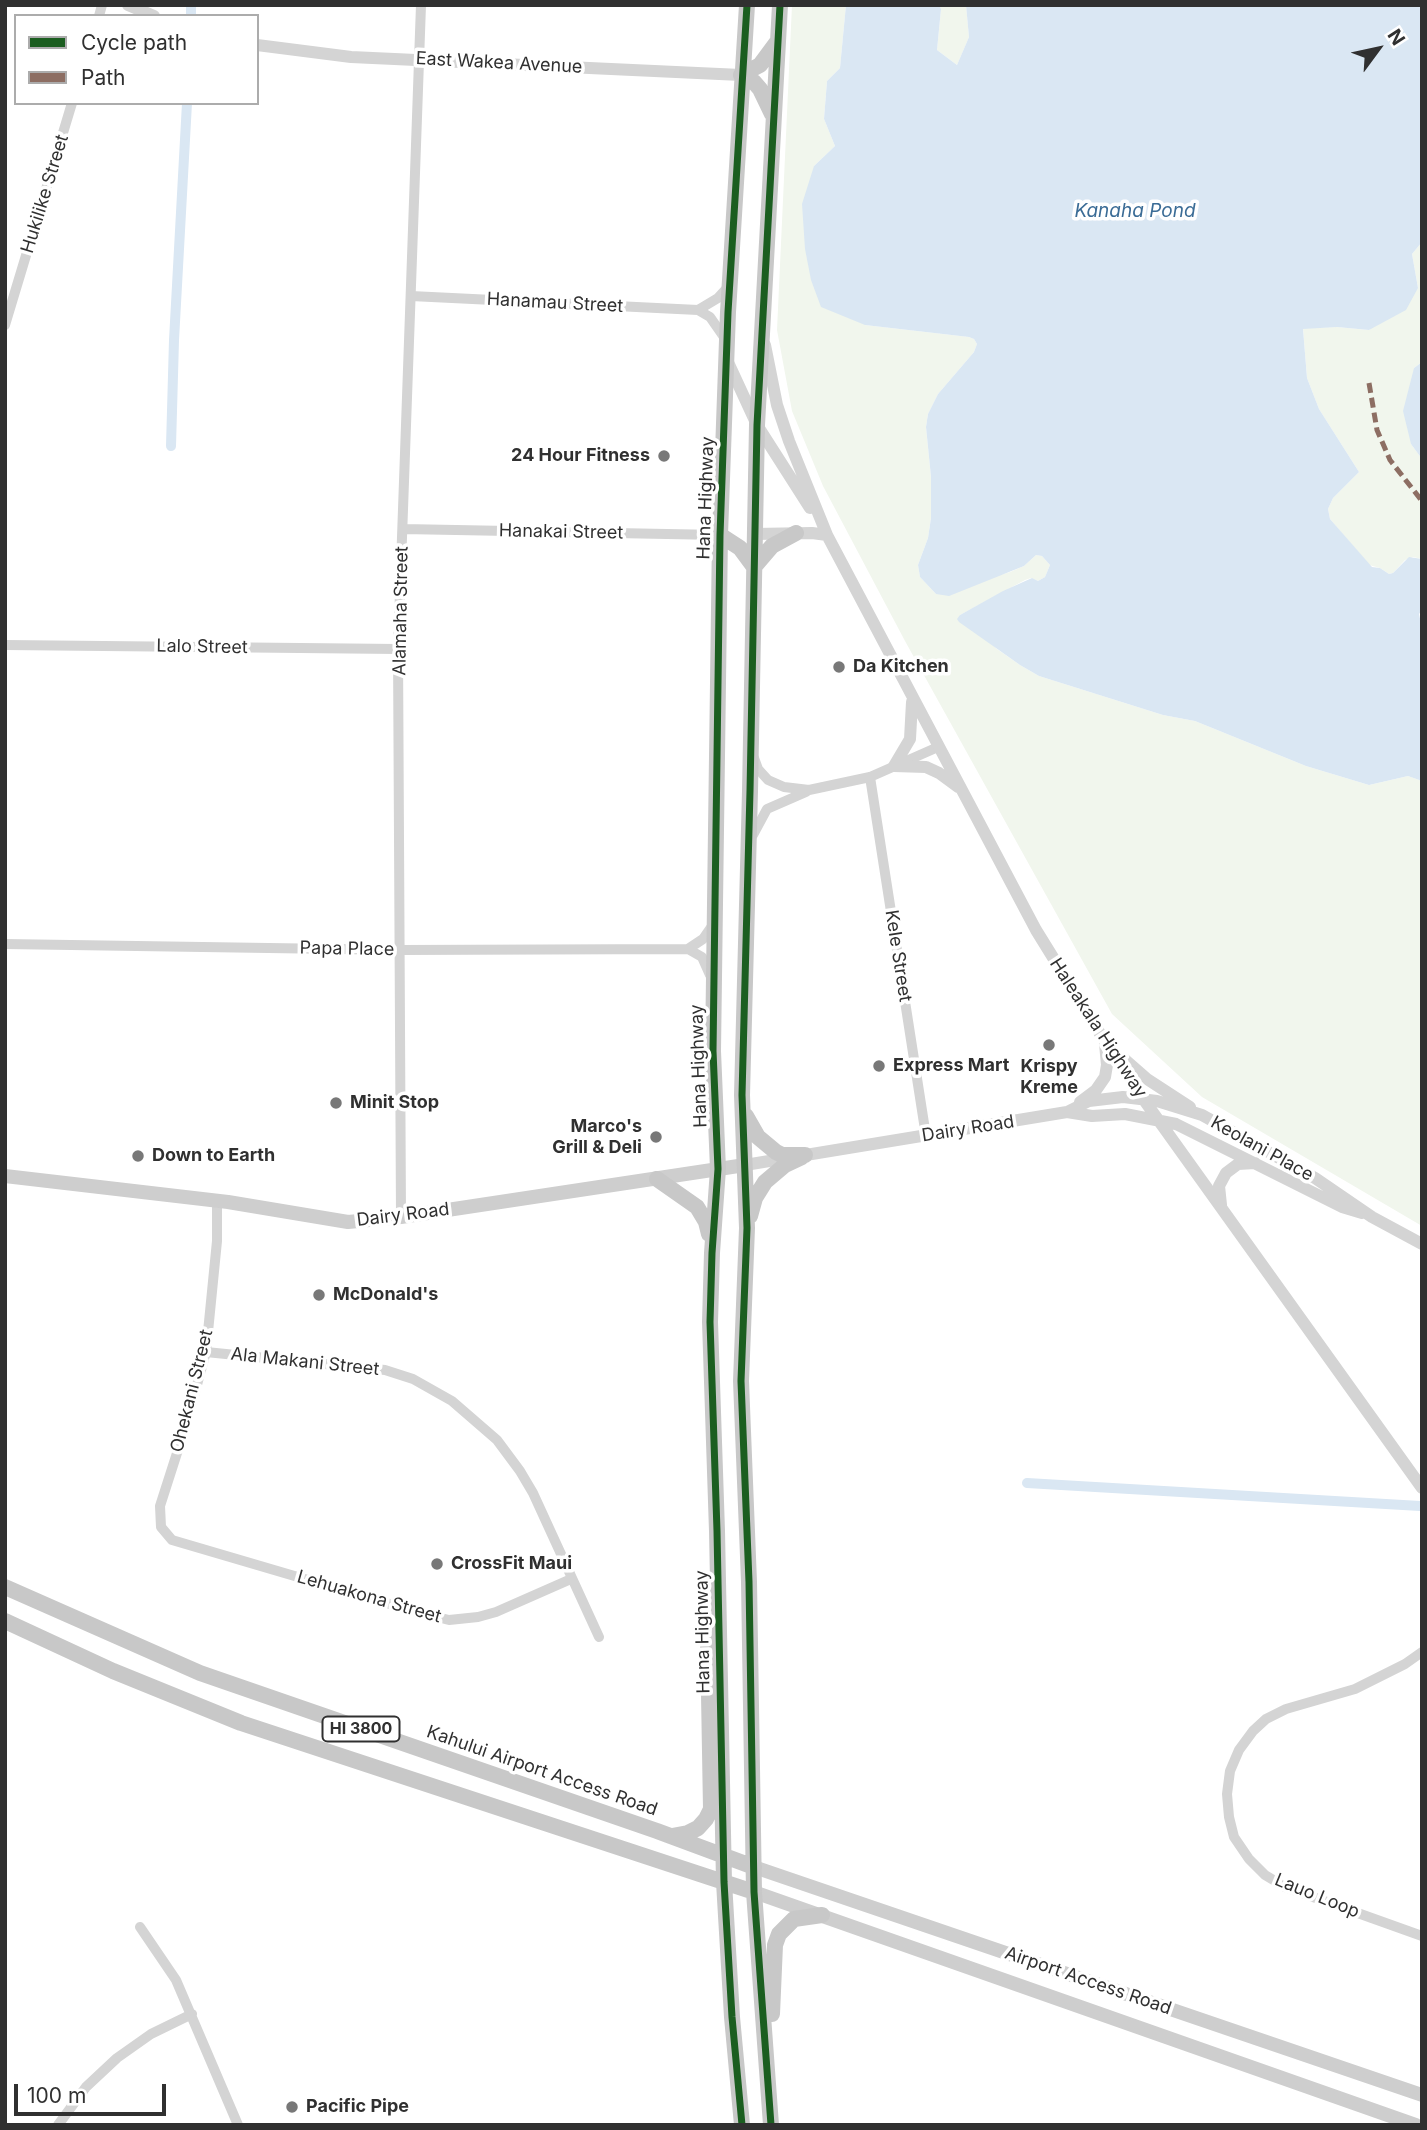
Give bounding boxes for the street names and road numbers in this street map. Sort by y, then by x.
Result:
street label: East Wakea Avenue [415,48,583,78]
street label: Hukilike Street [17,132,73,256]
street label: Hanamau Street [486,289,624,317]
street label: Hana Highway [693,436,719,560]
street label: Hanakai Street [499,520,623,544]
street label: Alamaha Street [389,546,413,676]
street label: Lalo Street [156,635,248,659]
street label: Kele Street [880,909,916,1003]
street label: Papa Place [299,937,395,961]
street label: Haleakala Highway [1045,954,1151,1102]
street label: Hana Highway [686,1004,712,1128]
street label: Dairy Road [920,1111,1016,1147]
street label: Keolani Place [1207,1112,1317,1186]
street label: Dairy Road [355,1199,451,1231]
street label: Ohekani Street [166,1327,218,1455]
street label: Ala Makani Street [230,1343,380,1381]
street label: Lehuakona Street [294,1566,444,1628]
street label: Hana Highway [691,1570,715,1694]
road number: HI 3800 [322,1716,400,1742]
street label: Kahului Airport Access Road [424,1721,660,1821]
street label: Lauo Loop [1271,1869,1363,1923]
street label: Airport Access Road [1002,1942,1174,2020]

